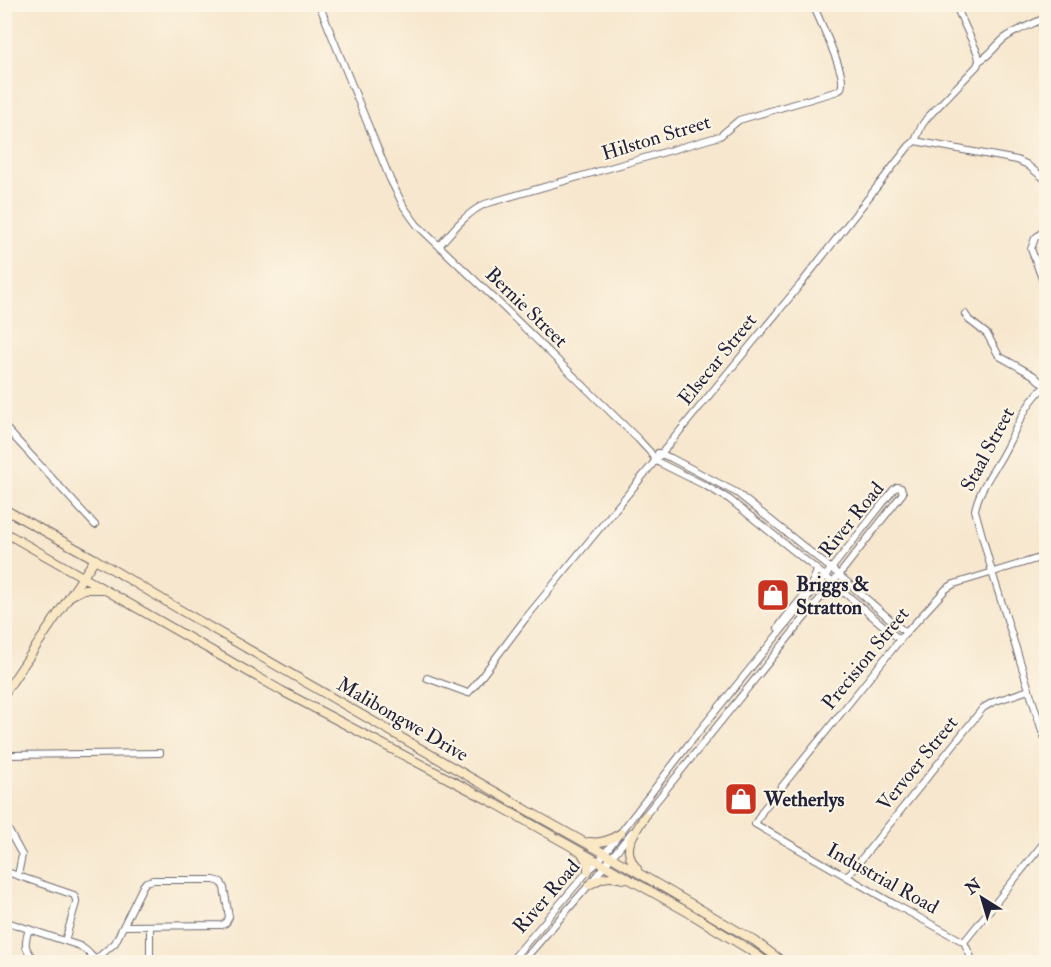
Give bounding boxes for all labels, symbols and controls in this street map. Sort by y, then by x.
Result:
street label: Hilston Street [599,109,714,166]
street label: Bernie Street [480,262,574,353]
street label: Elsecar Street [673,308,762,410]
street label: Staal Street [955,402,1020,496]
street label: River Road [813,476,889,562]
place label: Briggs & Stratton [796,572,870,620]
shop icon: Briggs & Stratton [755,577,791,613]
street label: Precision Street [816,601,915,715]
street label: Malibongwe Drive [332,672,473,767]
street label: Vervoer Street [872,710,964,816]
shop icon: Wetherlys [723,781,759,817]
place label: Wetherlys [763,787,844,813]
street label: Industrial Road [822,837,943,920]
street label: River Road [507,854,585,938]
north arrow [952,868,1012,928]
text: N [961,874,986,900]

